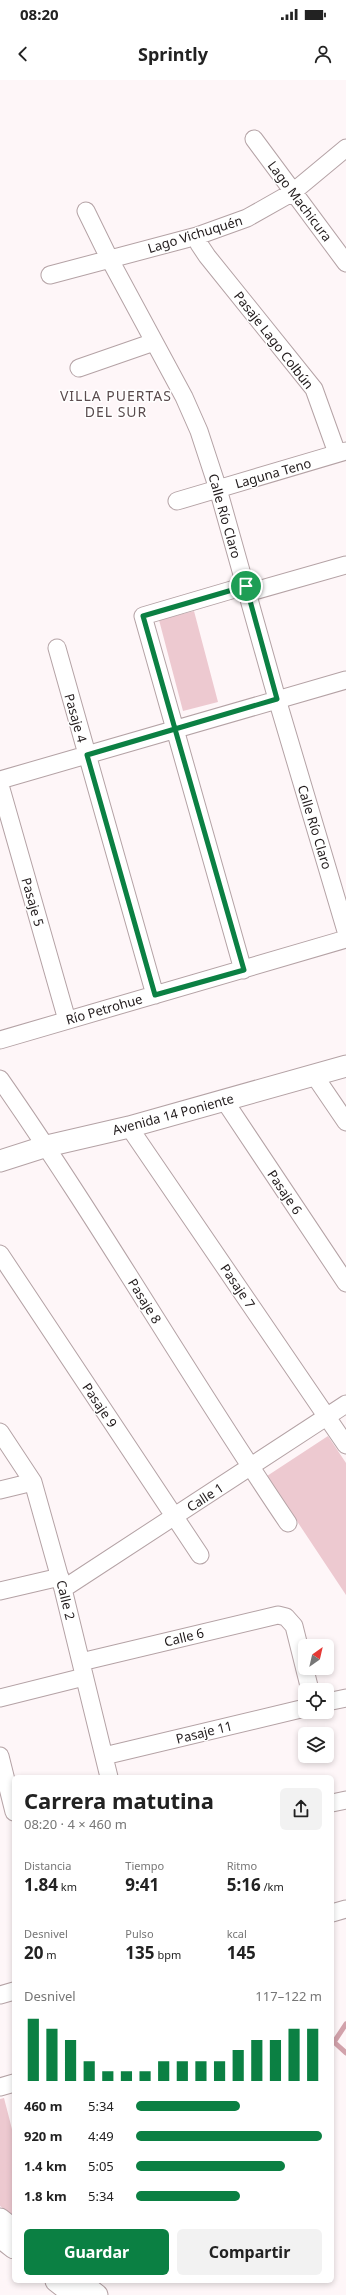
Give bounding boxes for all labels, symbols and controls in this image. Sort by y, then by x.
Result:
text: 08:20 [20,4,59,24]
text: Sprintly [138,42,208,66]
icon: back [12,43,34,65]
icon: person [312,43,334,65]
street label: Lago Machicura [264,157,336,245]
street label: Lago Vichuquén [145,211,245,257]
street label: Pasaje Lago Colbún [230,287,318,393]
district label: VILLA PUERTAS DEL SUR [60,386,172,421]
street label: Laguna Teno [233,454,313,492]
street label: Calle Río Claro [204,471,246,561]
pin [229,569,263,603]
icon: arrive [235,575,257,597]
street label: Pasaje 4 [60,691,92,745]
street label: Calle Río Claro [294,783,336,872]
street label: Pasaje 5 [17,875,49,929]
street label: Río Petrohue [64,989,144,1029]
street label: Avenida 14 Poniente [110,1089,236,1139]
street label: Pasaje 6 [264,1166,306,1218]
street label: Pasaje 7 [217,1260,259,1312]
street label: Pasaje 8 [124,1275,166,1327]
street label: Pasaje 9 [79,1379,121,1431]
street label: Calle 1 [183,1478,227,1516]
street label: Calle 2 [52,1578,80,1622]
street label: Calle 6 [162,1623,206,1651]
north arrow [298,1639,334,1675]
map controls [298,1639,334,1763]
button: locate [298,1683,334,1719]
street label: Pasaje 11 [174,1716,234,1748]
button: layers [298,1727,334,1763]
text: Carrera matutina [24,1785,214,1815]
button: share [280,1788,322,1830]
text: 08:20 · 4 × 460 m [24,1815,127,1833]
text: Distancia [24,1858,71,1873]
text: Tiempo [125,1858,164,1873]
text: Ritmo [227,1858,257,1873]
text: 1.84 [24,1873,58,1896]
text: 9:41 [125,1873,159,1896]
text: 5:16 [227,1873,261,1896]
text: km [58,1879,77,1894]
text: /km [261,1879,284,1894]
text: Desnivel [24,1926,68,1941]
text: Pulso [125,1926,154,1941]
text: kcal [227,1926,247,1941]
text: 20 [24,1941,43,1964]
text: 135 [125,1941,155,1964]
text: 145 [227,1941,256,1964]
text: m [43,1947,57,1962]
text: bpm [155,1947,181,1962]
text: Desnivel [24,1987,76,2005]
text: 117–122 m [255,1987,322,2005]
text: 460 m [24,2097,62,2115]
text: 5:34 [88,2097,114,2115]
text: 920 m [24,2127,62,2145]
text: 4:49 [88,2127,114,2145]
text: 1.4 km [24,2157,67,2175]
text: 5:05 [88,2157,114,2175]
text: 1.8 km [24,2187,67,2205]
text: 5:34 [88,2187,114,2205]
button: Guardar [24,2229,169,2275]
button: Compartir [177,2229,322,2275]

